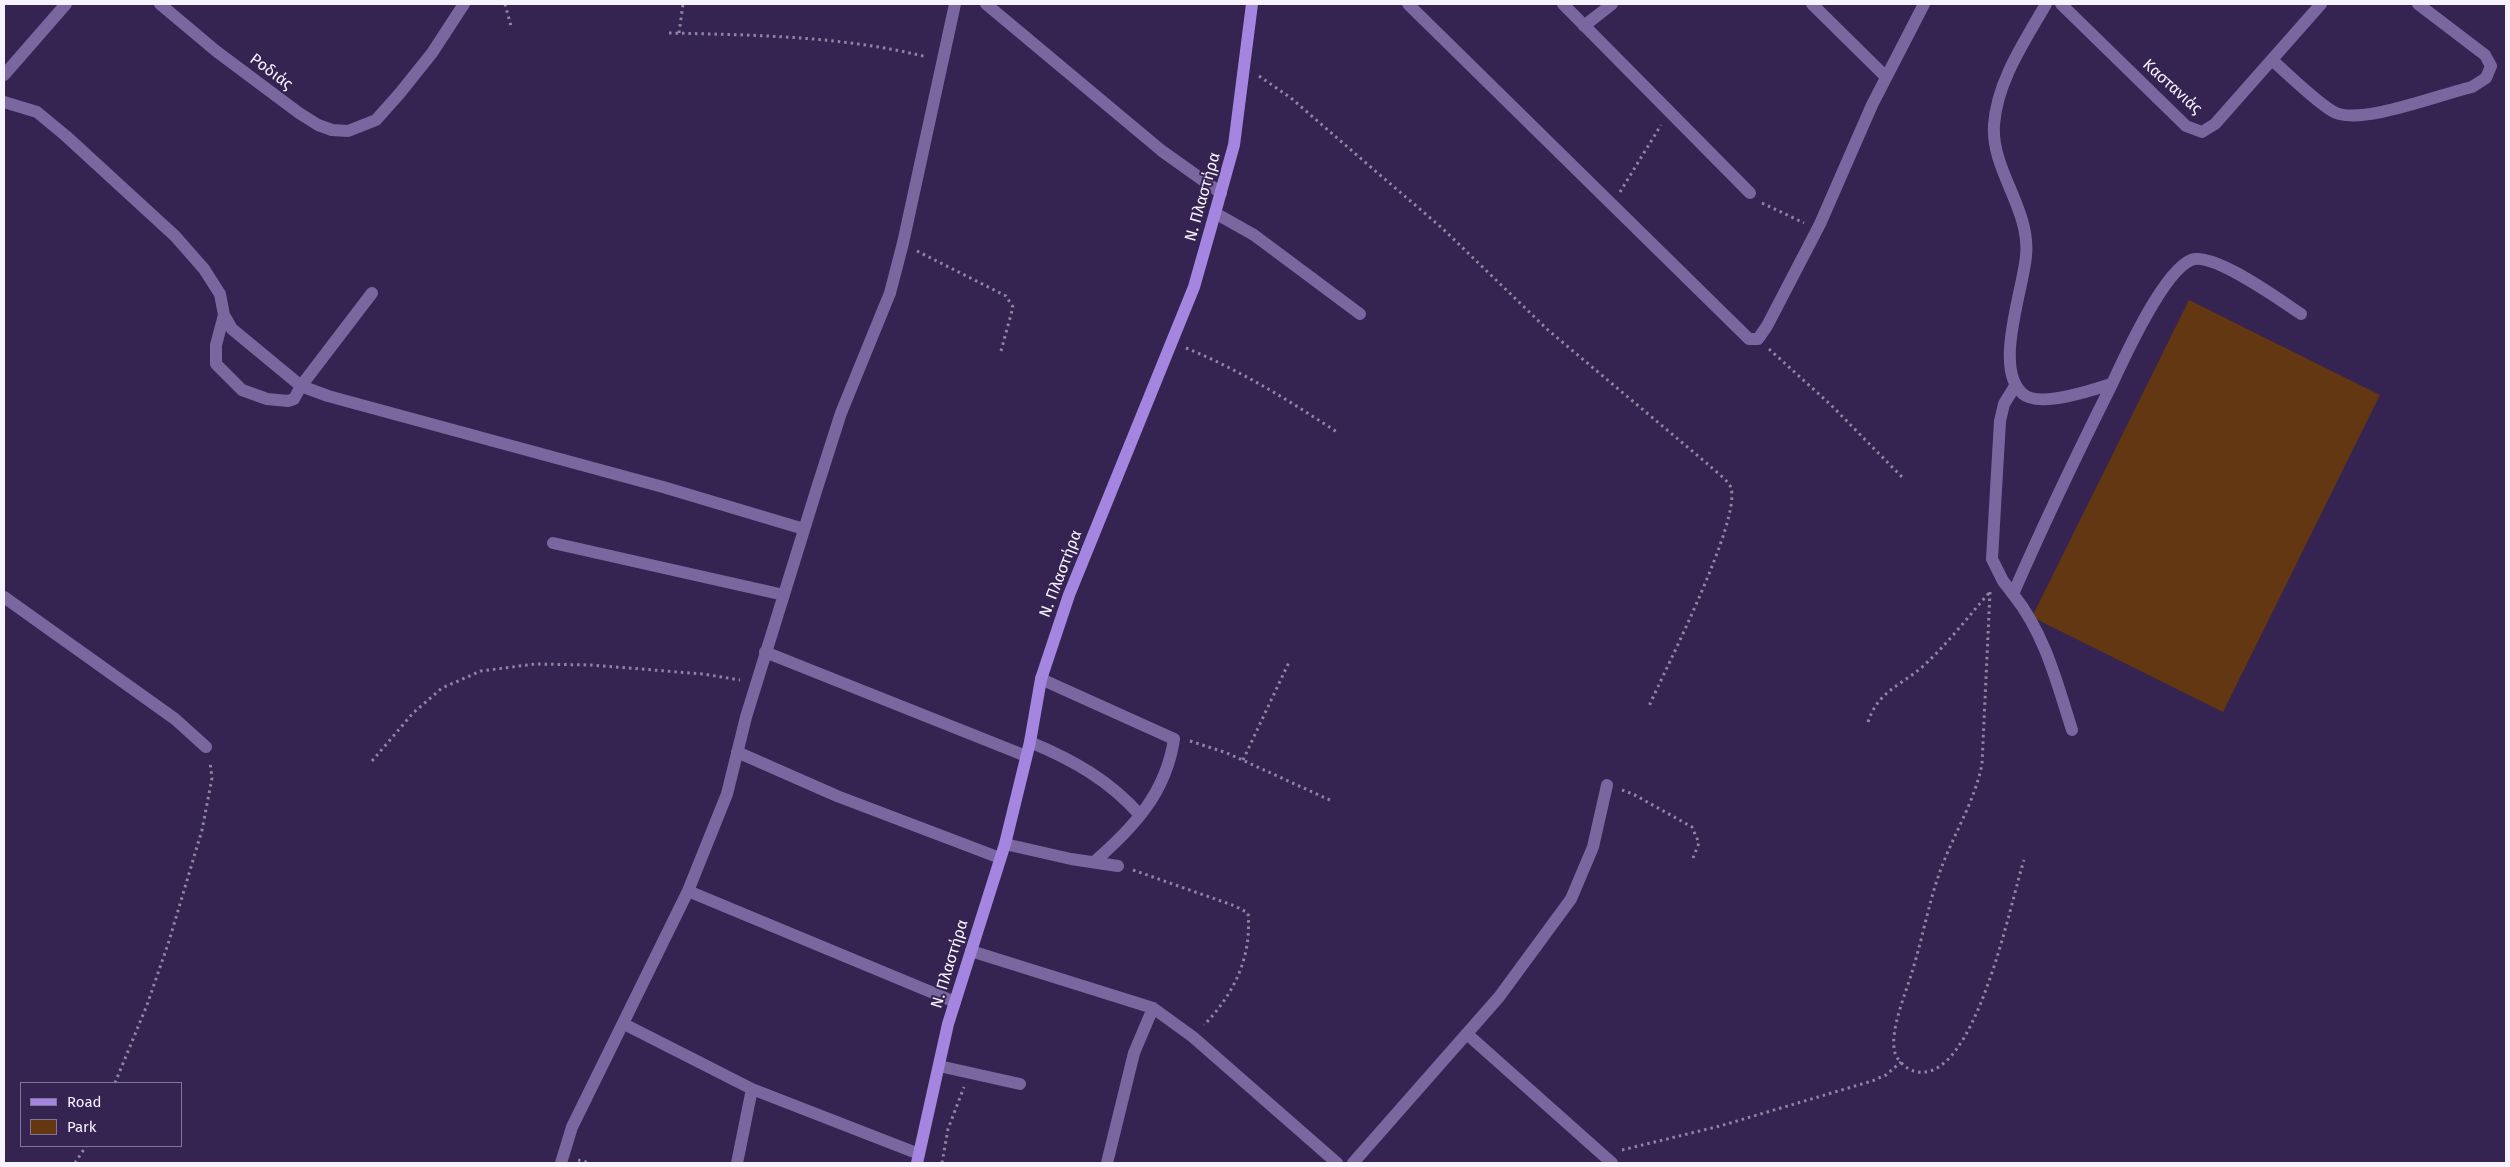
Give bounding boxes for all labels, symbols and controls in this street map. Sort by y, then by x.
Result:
street label: Ροδιάς [246,50,296,94]
street label: Καστανιάς [2138,55,2206,119]
street label: Ν. Πλαστήρα [1181,150,1225,244]
street label: Ν. Πλαστήρα [1036,528,1086,620]
street label: Ν. Πλαστήρα [927,917,973,1011]
legend [20,1082,182,1147]
text: Road [67,1093,102,1111]
text: Park [67,1118,97,1136]

